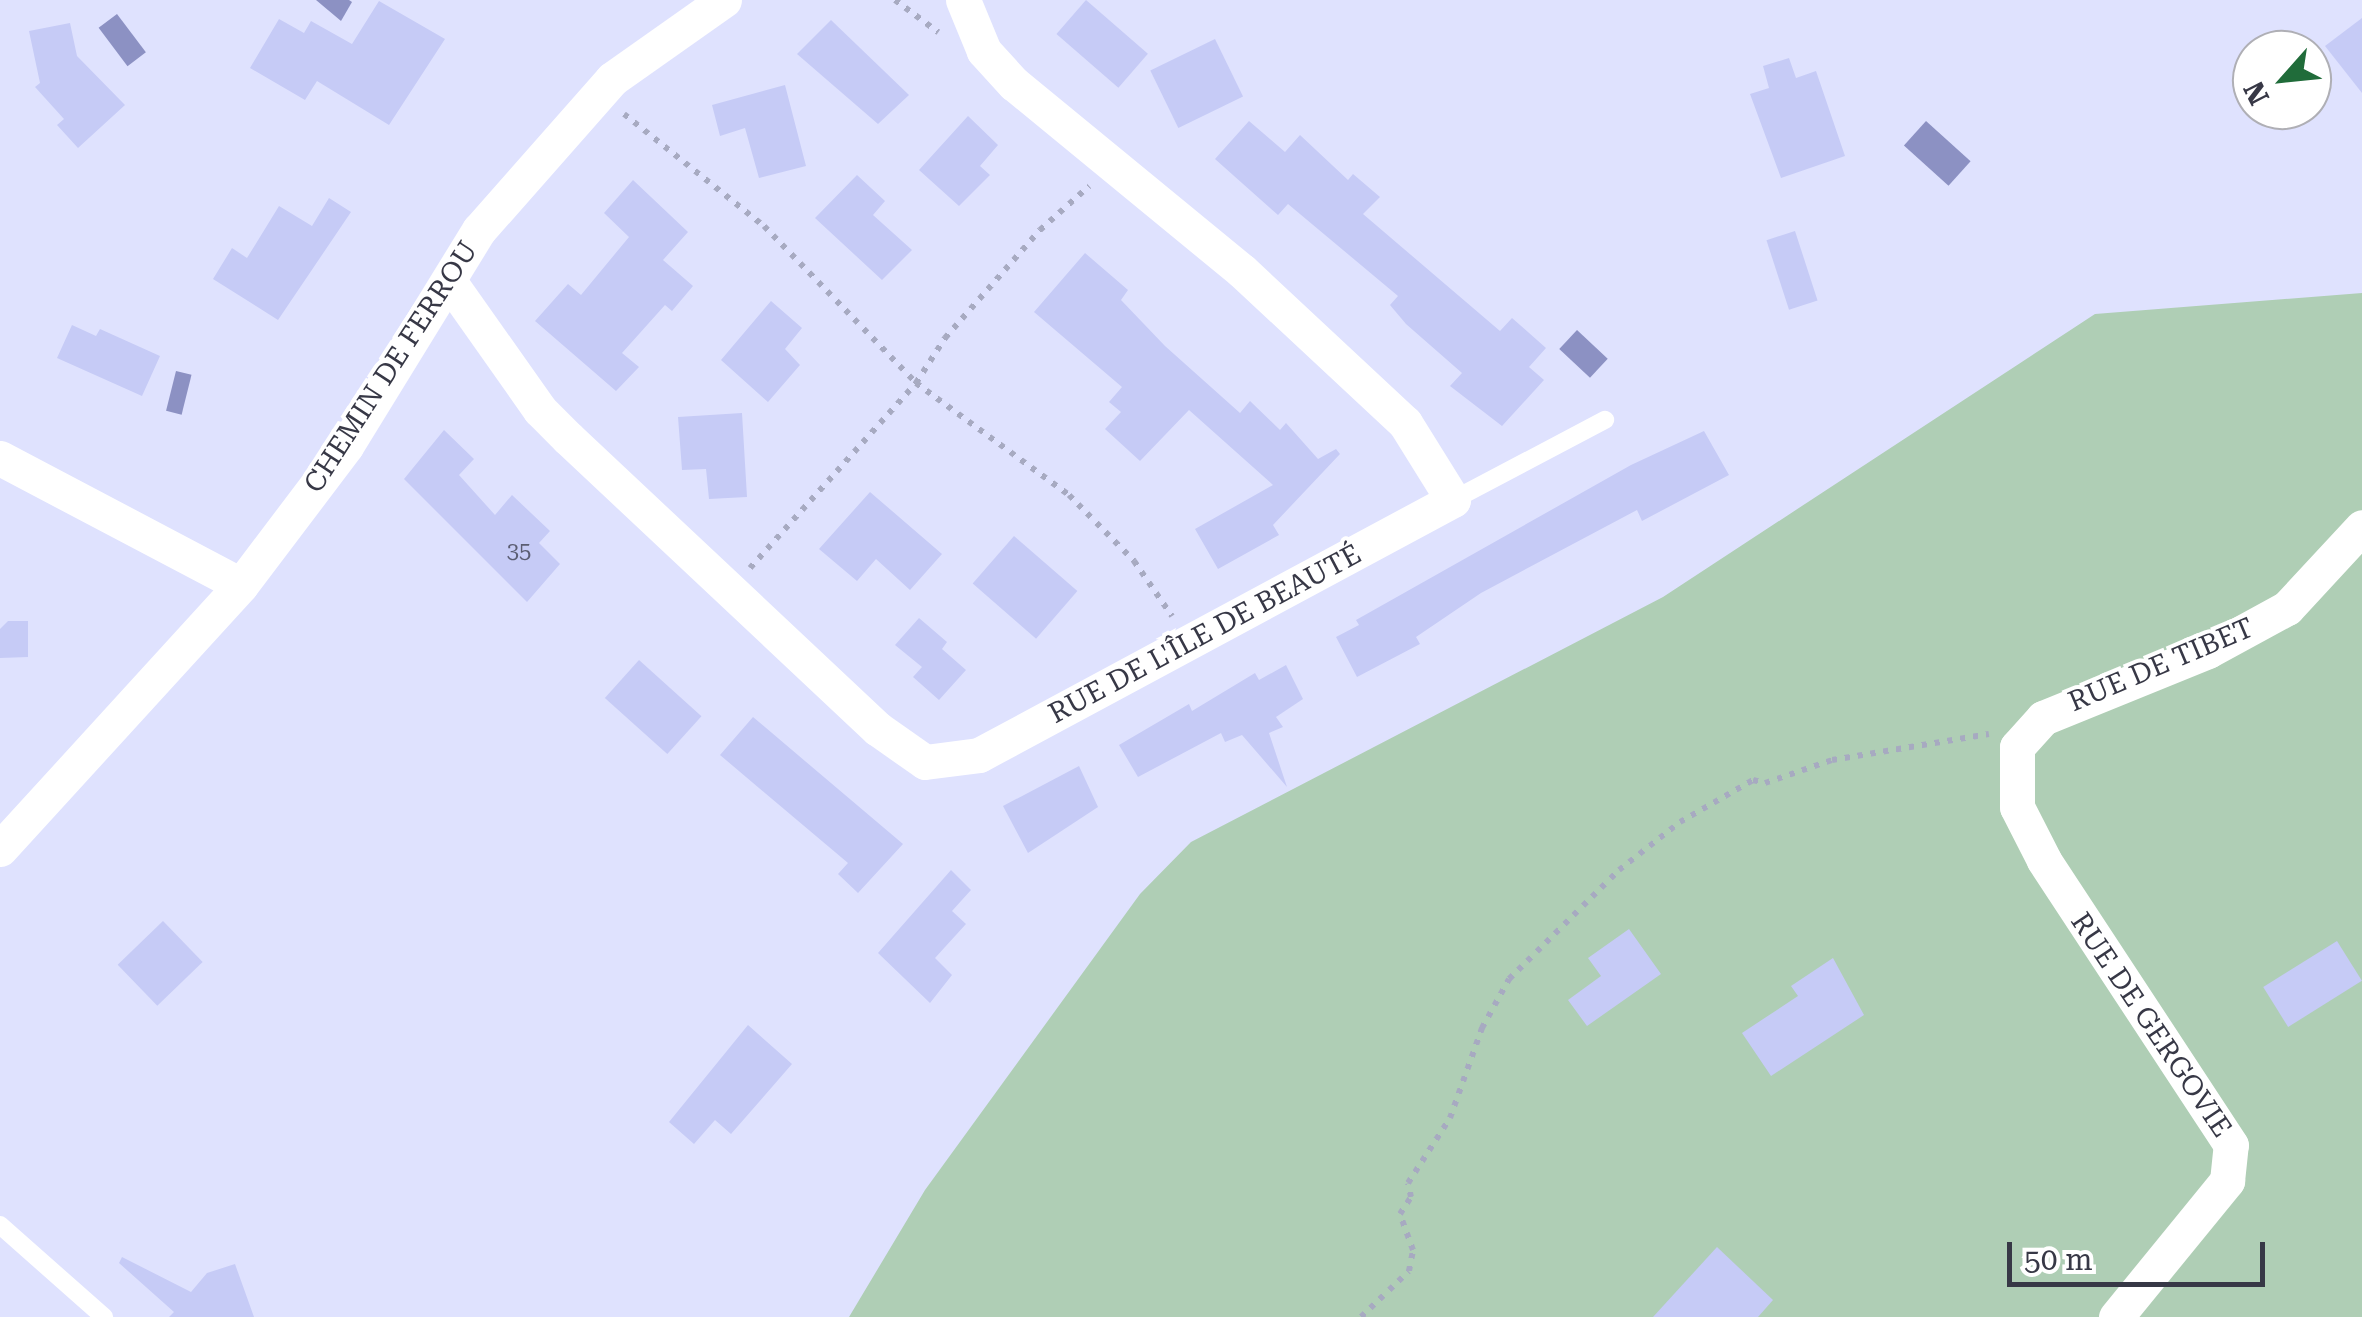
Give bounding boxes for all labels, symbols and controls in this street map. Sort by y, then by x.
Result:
north arrow [2232,30,2332,130]
text: N [2237,76,2276,110]
street label: CHEMIN DE FERROU [297,235,485,499]
street label: RUE DE L'ÎLE DE BEAUTÉ [1043,537,1367,731]
house number: 35 [507,538,531,564]
street label: RUE DE TIBET [2064,611,2258,719]
street label: RUE DE GERGOVIE [2063,906,2239,1144]
scale bar [2012,1222,2270,1284]
text: 50 m [2024,1242,2093,1277]

